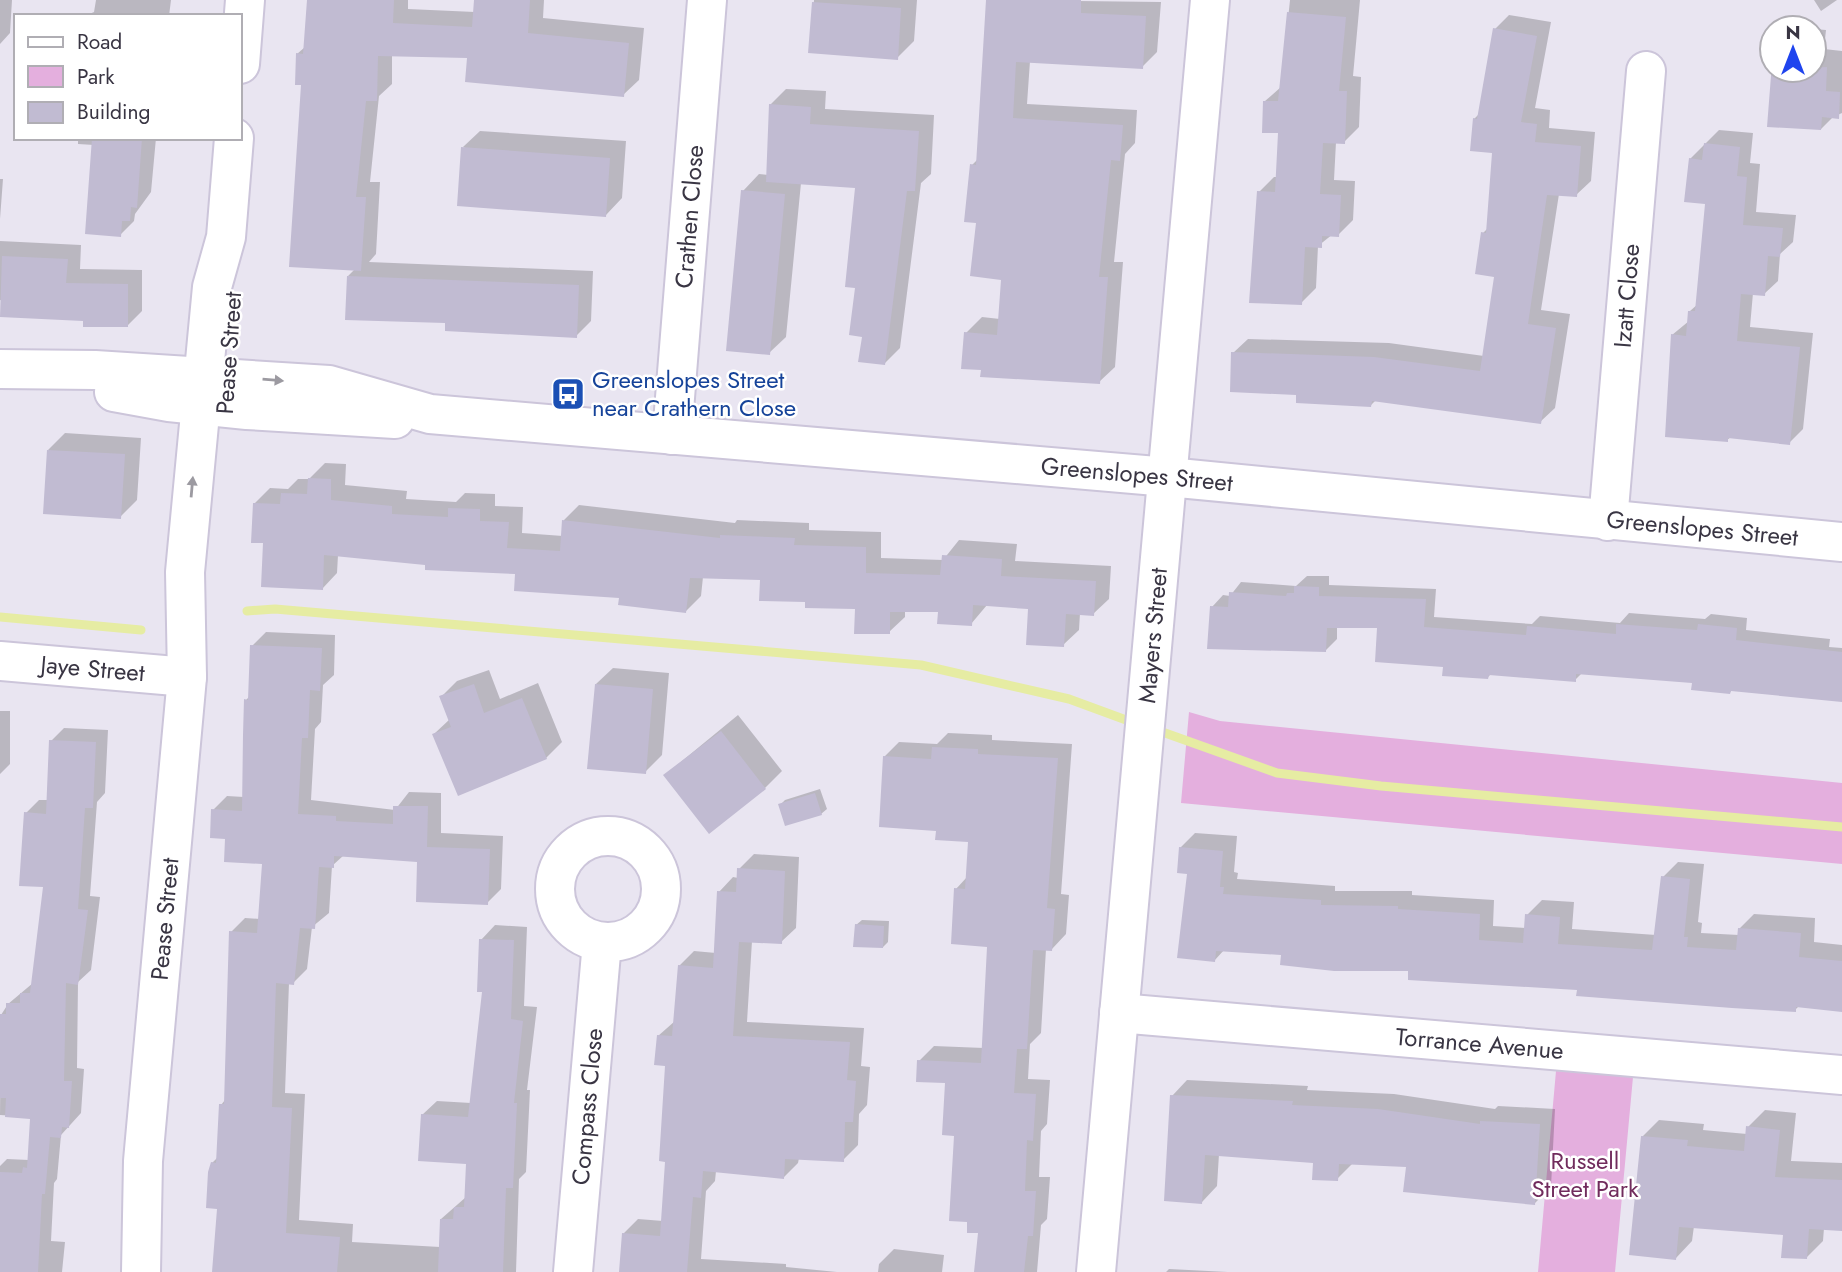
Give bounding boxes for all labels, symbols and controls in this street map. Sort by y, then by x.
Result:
legend [14,14,242,140]
north arrow [1758,14,1828,84]
text: N [1785,19,1801,46]
text: Road [77,27,122,57]
text: Park [77,62,115,92]
text: Building [77,97,150,127]
street label: Crathen Close [666,144,712,290]
street label: Izatt Close [1605,242,1648,349]
street label: Pease Street [207,290,250,415]
place label: Greenslopes Street near Crathern Close [592,362,796,425]
one-way arrow [262,375,284,386]
bus stop icon: Greenslopes Street near Crathern Close [549,375,587,413]
street label: Greenslopes Street [1040,448,1235,500]
one-way arrow [187,476,198,498]
street label: Greenslopes Street [1605,501,1800,555]
street label: Mayers Street [1129,566,1176,705]
street label: Jaye Street [36,646,146,690]
street label: Pease Street [142,856,188,982]
street label: Torrance Avenue [1394,1019,1565,1068]
street label: Compass Close [563,1027,611,1186]
park label: Russell Street Park [1531,1143,1639,1206]

